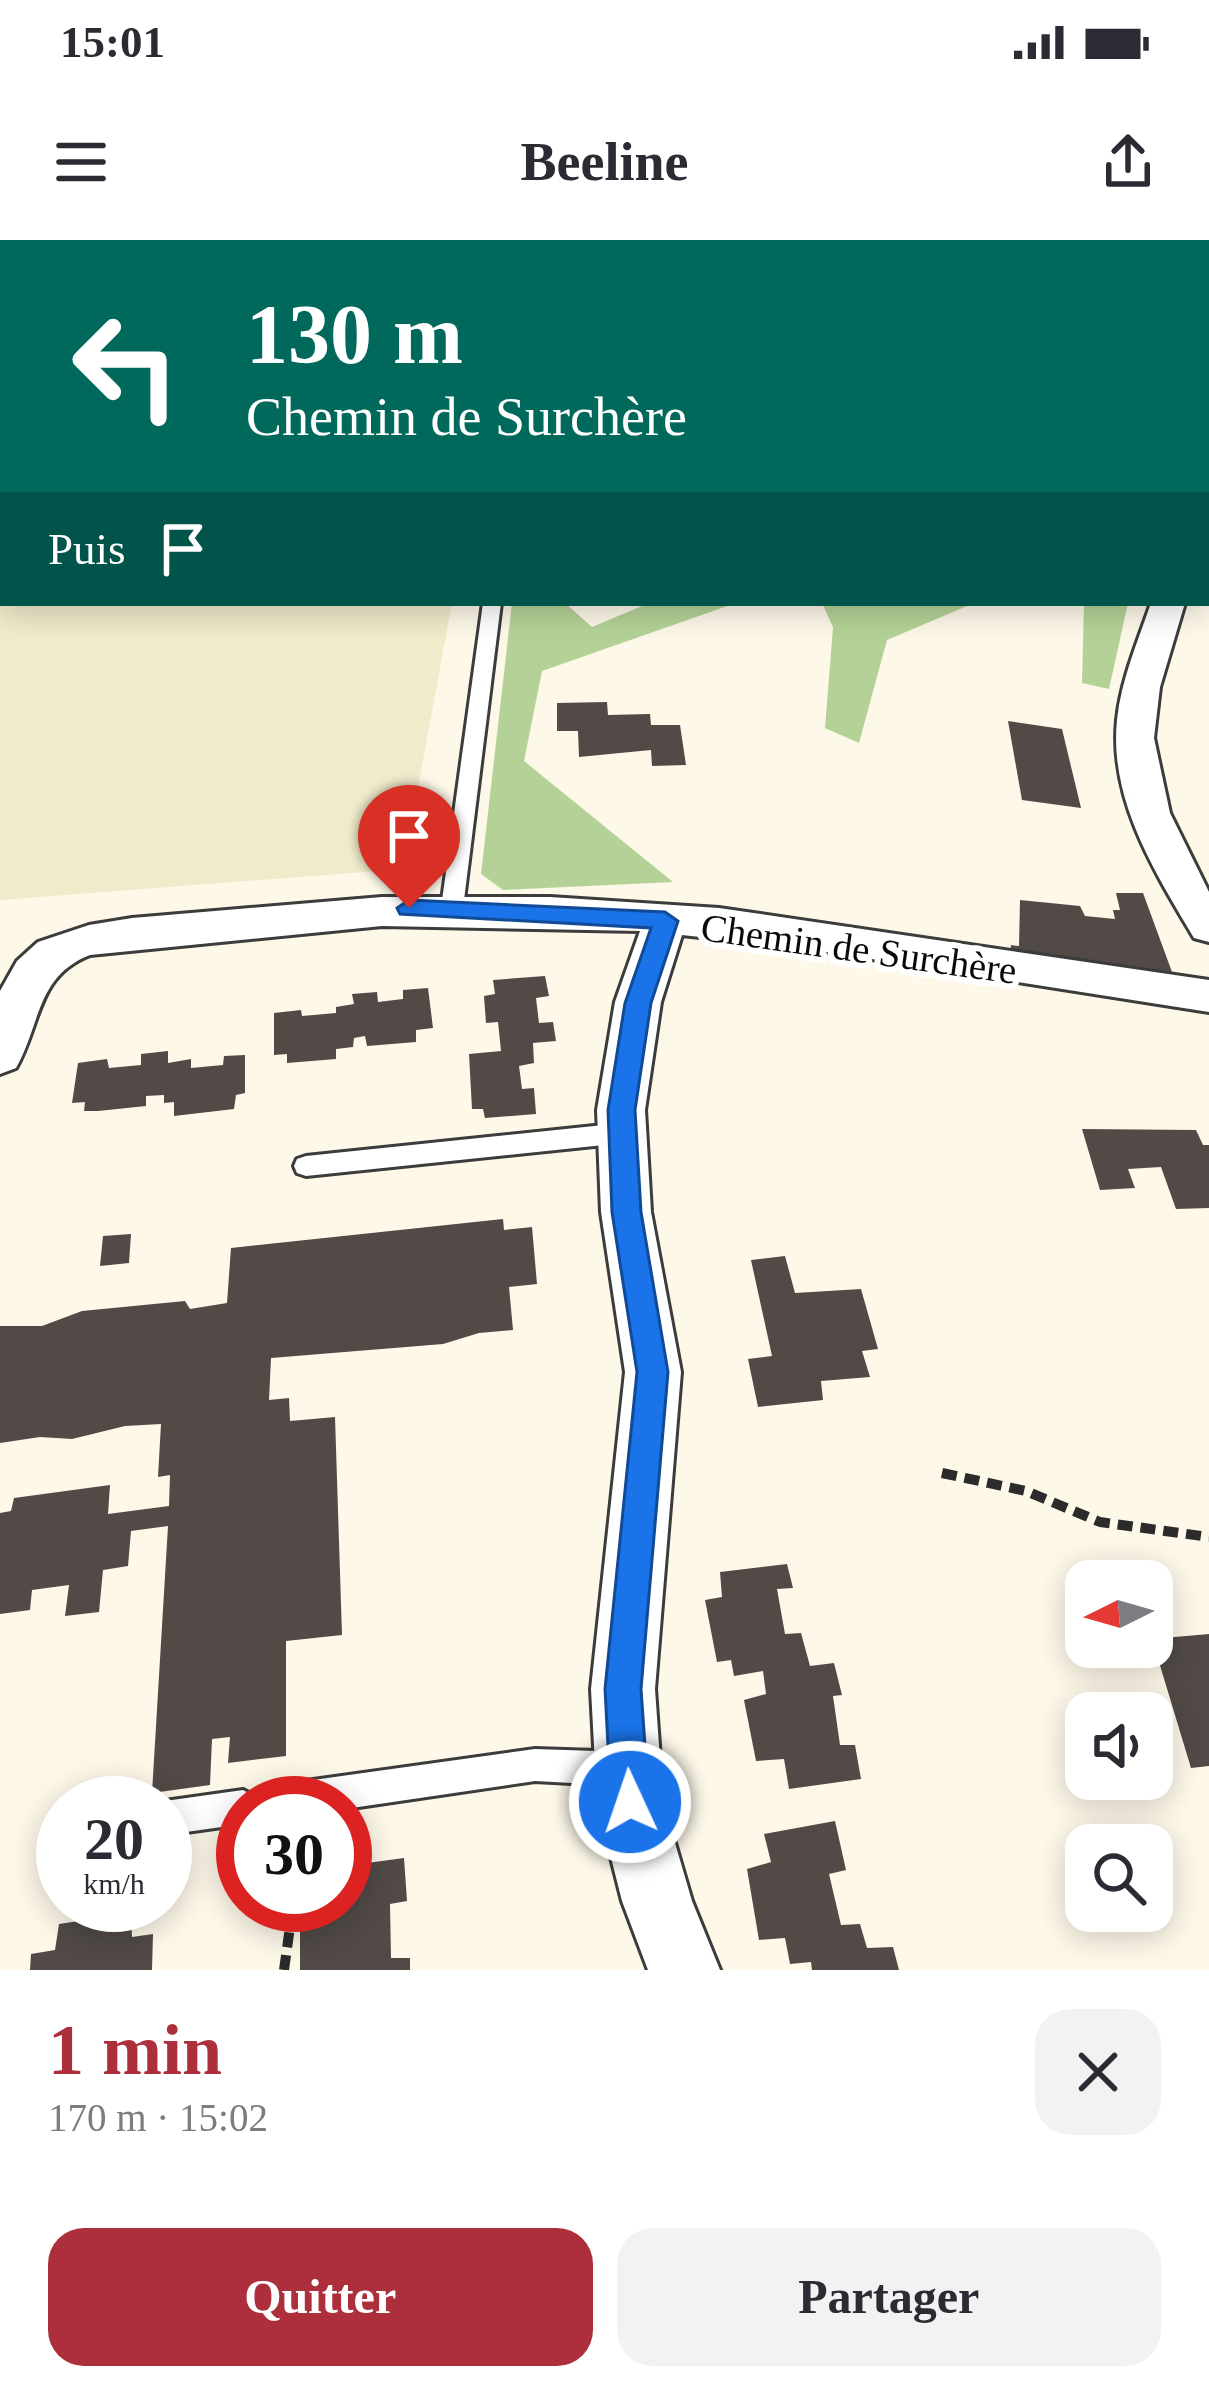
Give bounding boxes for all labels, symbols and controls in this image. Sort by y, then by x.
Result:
text: 15:01 [60,17,165,67]
icon: menu [48,129,114,195]
icon: share [1095,129,1161,195]
text: Beeline [521,132,688,192]
icon: left [48,288,204,444]
text: 130 m [246,288,463,381]
text: Chemin de Surchère [246,387,687,447]
icon: arrive [150,516,216,582]
text: Puis [48,524,126,574]
pin [358,785,460,908]
icon: arrive [376,803,442,869]
street label: Chemin de Surchère [698,905,1020,992]
north arrow [1065,1560,1173,1668]
map controls [1065,1560,1173,1932]
button: sound [1065,1692,1173,1800]
position arrow [567,1739,693,1865]
speed limit sign: 30 [216,1776,372,1932]
text: 20 [84,1806,144,1872]
button: search [1065,1824,1173,1932]
text: km/h [83,1867,145,1900]
button: close [1035,2009,1161,2135]
text: 1 min [48,2010,222,2090]
text: 170 m · 15:02 [48,2096,268,2139]
button: Quitter [48,2228,593,2366]
button: Partager [617,2228,1161,2366]

